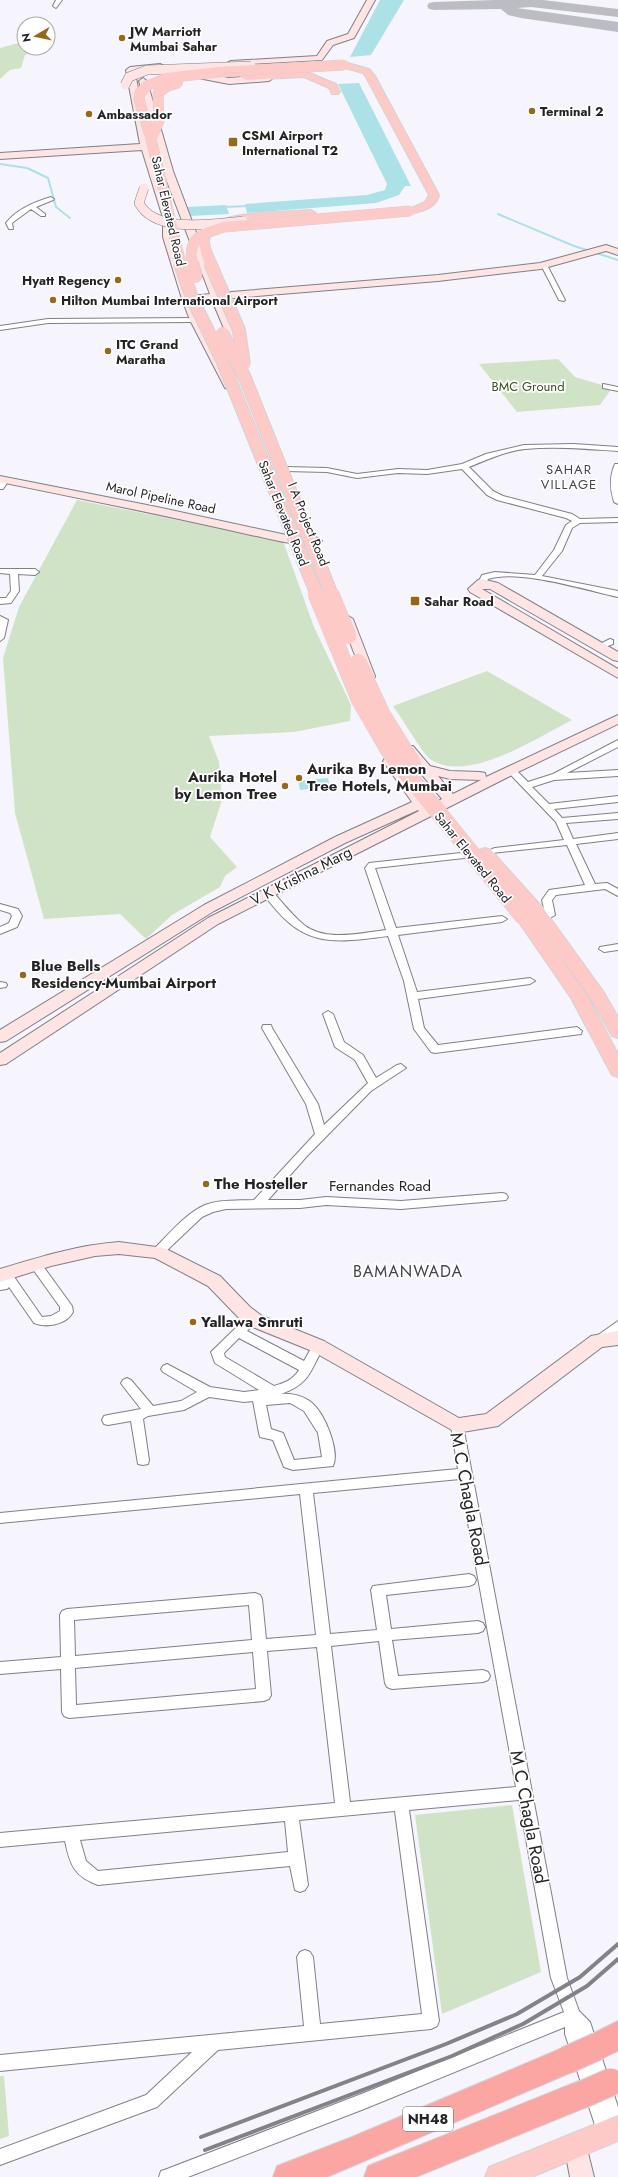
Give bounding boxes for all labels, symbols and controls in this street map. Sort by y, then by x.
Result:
north arrow [16,16,56,56]
place label: JW Marriott Mumbai Sahar [127,22,218,56]
text: N [18,32,35,43]
marker: JW Marriott Mumbai Sahar [117,33,127,43]
place label: Terminal 2 [540,102,603,121]
place label: Ambassador [96,105,173,124]
marker: Terminal 2 [527,106,537,116]
marker: Ambassador [84,109,94,119]
place label: CSMI Airport International T2 [242,126,338,160]
marker: CSMI Airport International T2 [227,136,239,148]
street label: Sahar Elevated Road [147,154,190,268]
place label: Hyatt Regency [22,271,110,290]
marker: Hyatt Regency [113,275,123,285]
place label: Hilton Mumbai International Airport [61,291,279,310]
marker: Hilton Mumbai International Airport [48,295,58,305]
place label: ITC Grand Maratha [116,335,178,369]
marker: ITC Grand Maratha [103,346,113,356]
park label: BMC Ground [491,377,565,396]
street label: Sahar Elevated Road [254,457,313,569]
district label: SAHAR VILLAGE [541,460,597,494]
street label: Marol Pipeline Road [104,477,217,518]
street label: I A Project Road [283,479,334,569]
place label: Sahar Road [424,592,494,611]
marker: Sahar Road [409,595,421,607]
place label: Aurika By Lemon Tree Hotels, Mumbai [306,758,452,797]
place label: Aurika Hotel by Lemon Tree [175,766,277,805]
marker: Aurika By Lemon Tree Hotels, Mumbai [294,773,304,783]
marker: Aurika Hotel by Lemon Tree [280,781,290,791]
street label: Sahar Elevated Road [430,808,515,907]
street label: V K Krishna Marg [246,841,356,911]
place label: Blue Bells Residency-Mumbai Airport [31,955,216,994]
marker: Blue Bells Residency-Mumbai Airport [18,970,28,980]
place label: The Hosteller [214,1173,309,1195]
street label: Fernandes Road [329,1175,431,1197]
marker: The Hosteller [201,1179,211,1189]
district label: BAMANWADA [353,1260,463,1283]
place label: Yallawa Smruti [200,1311,303,1333]
marker: Yallawa Smruti [188,1317,198,1327]
street label: M C Chagla Road [443,1430,495,1568]
street label: M C Chagla Road [503,1748,555,1886]
road number: NH48 [403,2107,453,2131]

